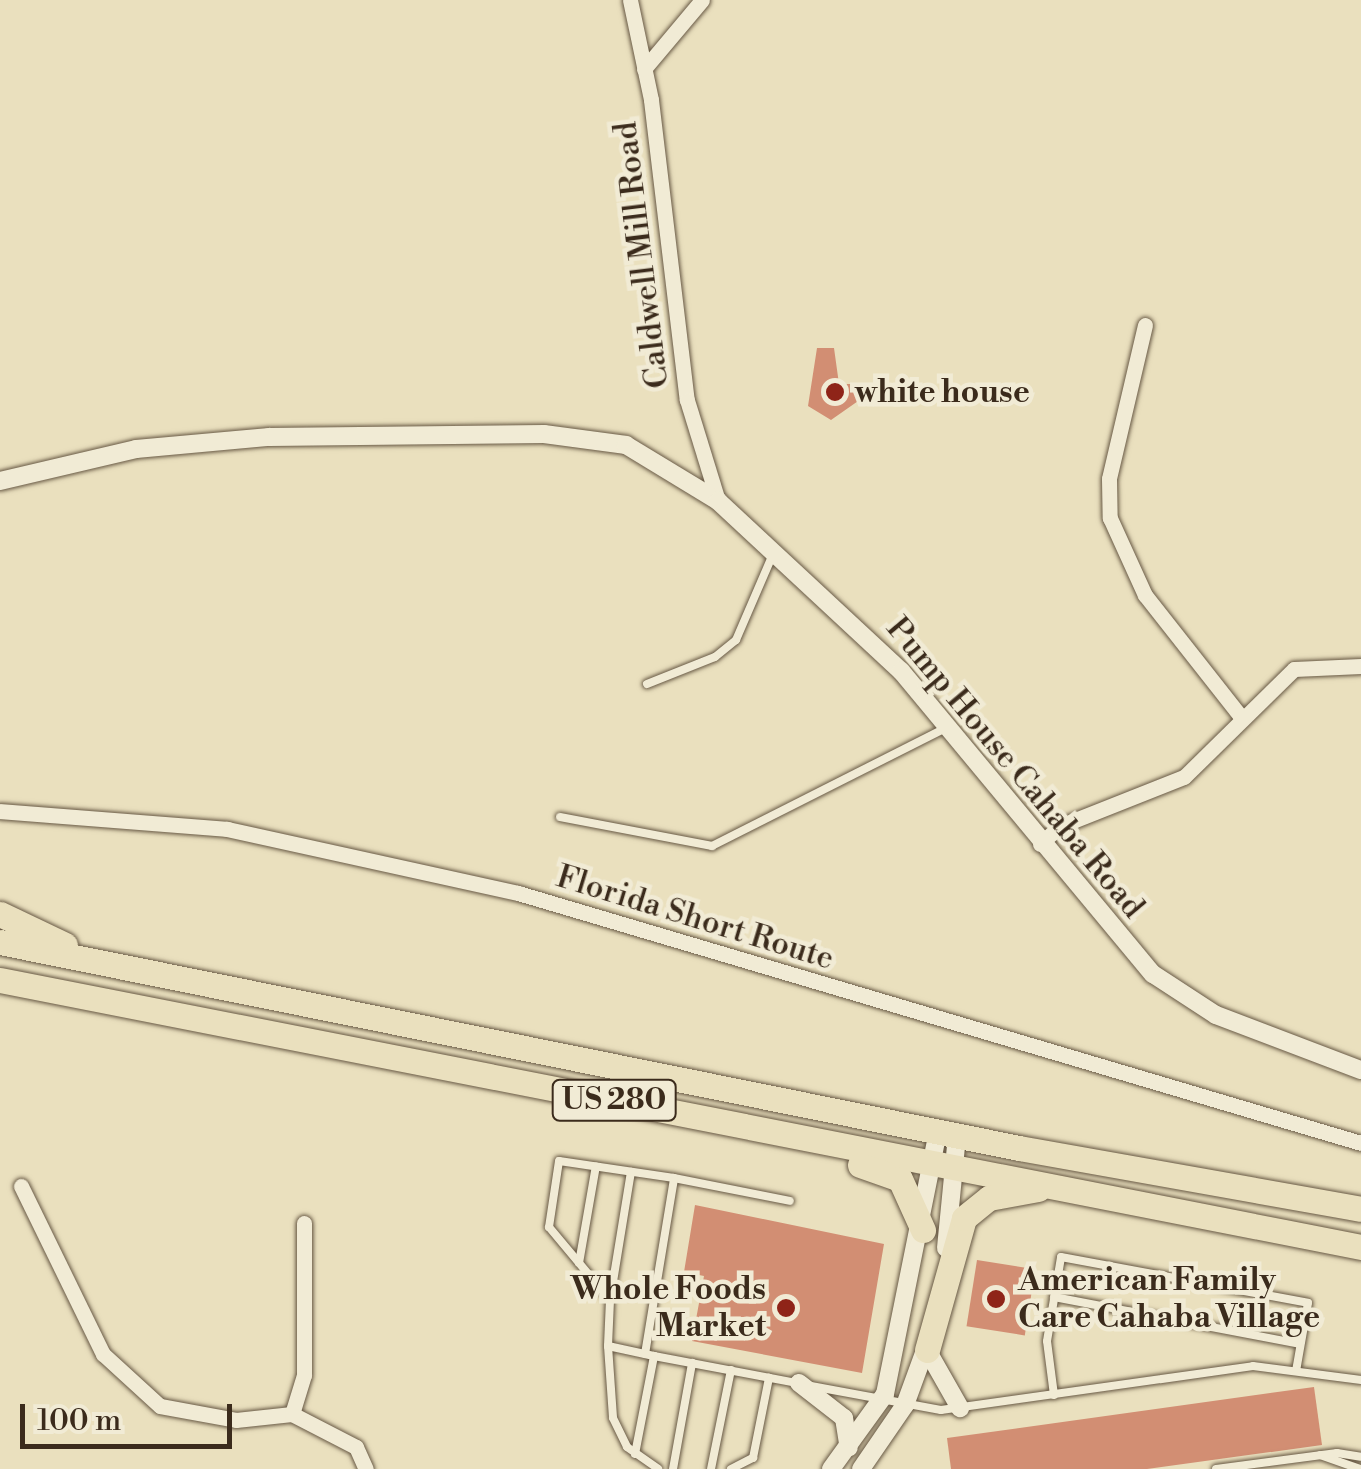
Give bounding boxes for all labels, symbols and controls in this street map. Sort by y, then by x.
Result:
street label: Caldwell Mill Road [607,120,677,390]
place label: white house [855,373,1030,411]
marker: white house [824,381,846,403]
street label: Pump House Cahaba Road [878,610,1152,926]
street label: Florida Short Route [552,858,838,978]
road number: US 280 [552,1075,676,1125]
place label: American Family Care Cahaba Village [1018,1262,1320,1337]
place label: Whole Foods Market [570,1271,766,1346]
marker: American Family Care Cahaba Village [983,1286,1009,1312]
marker: Whole Foods Market [775,1297,797,1319]
scale bar [25,1384,238,1446]
text: 100 m [37,1402,121,1440]

